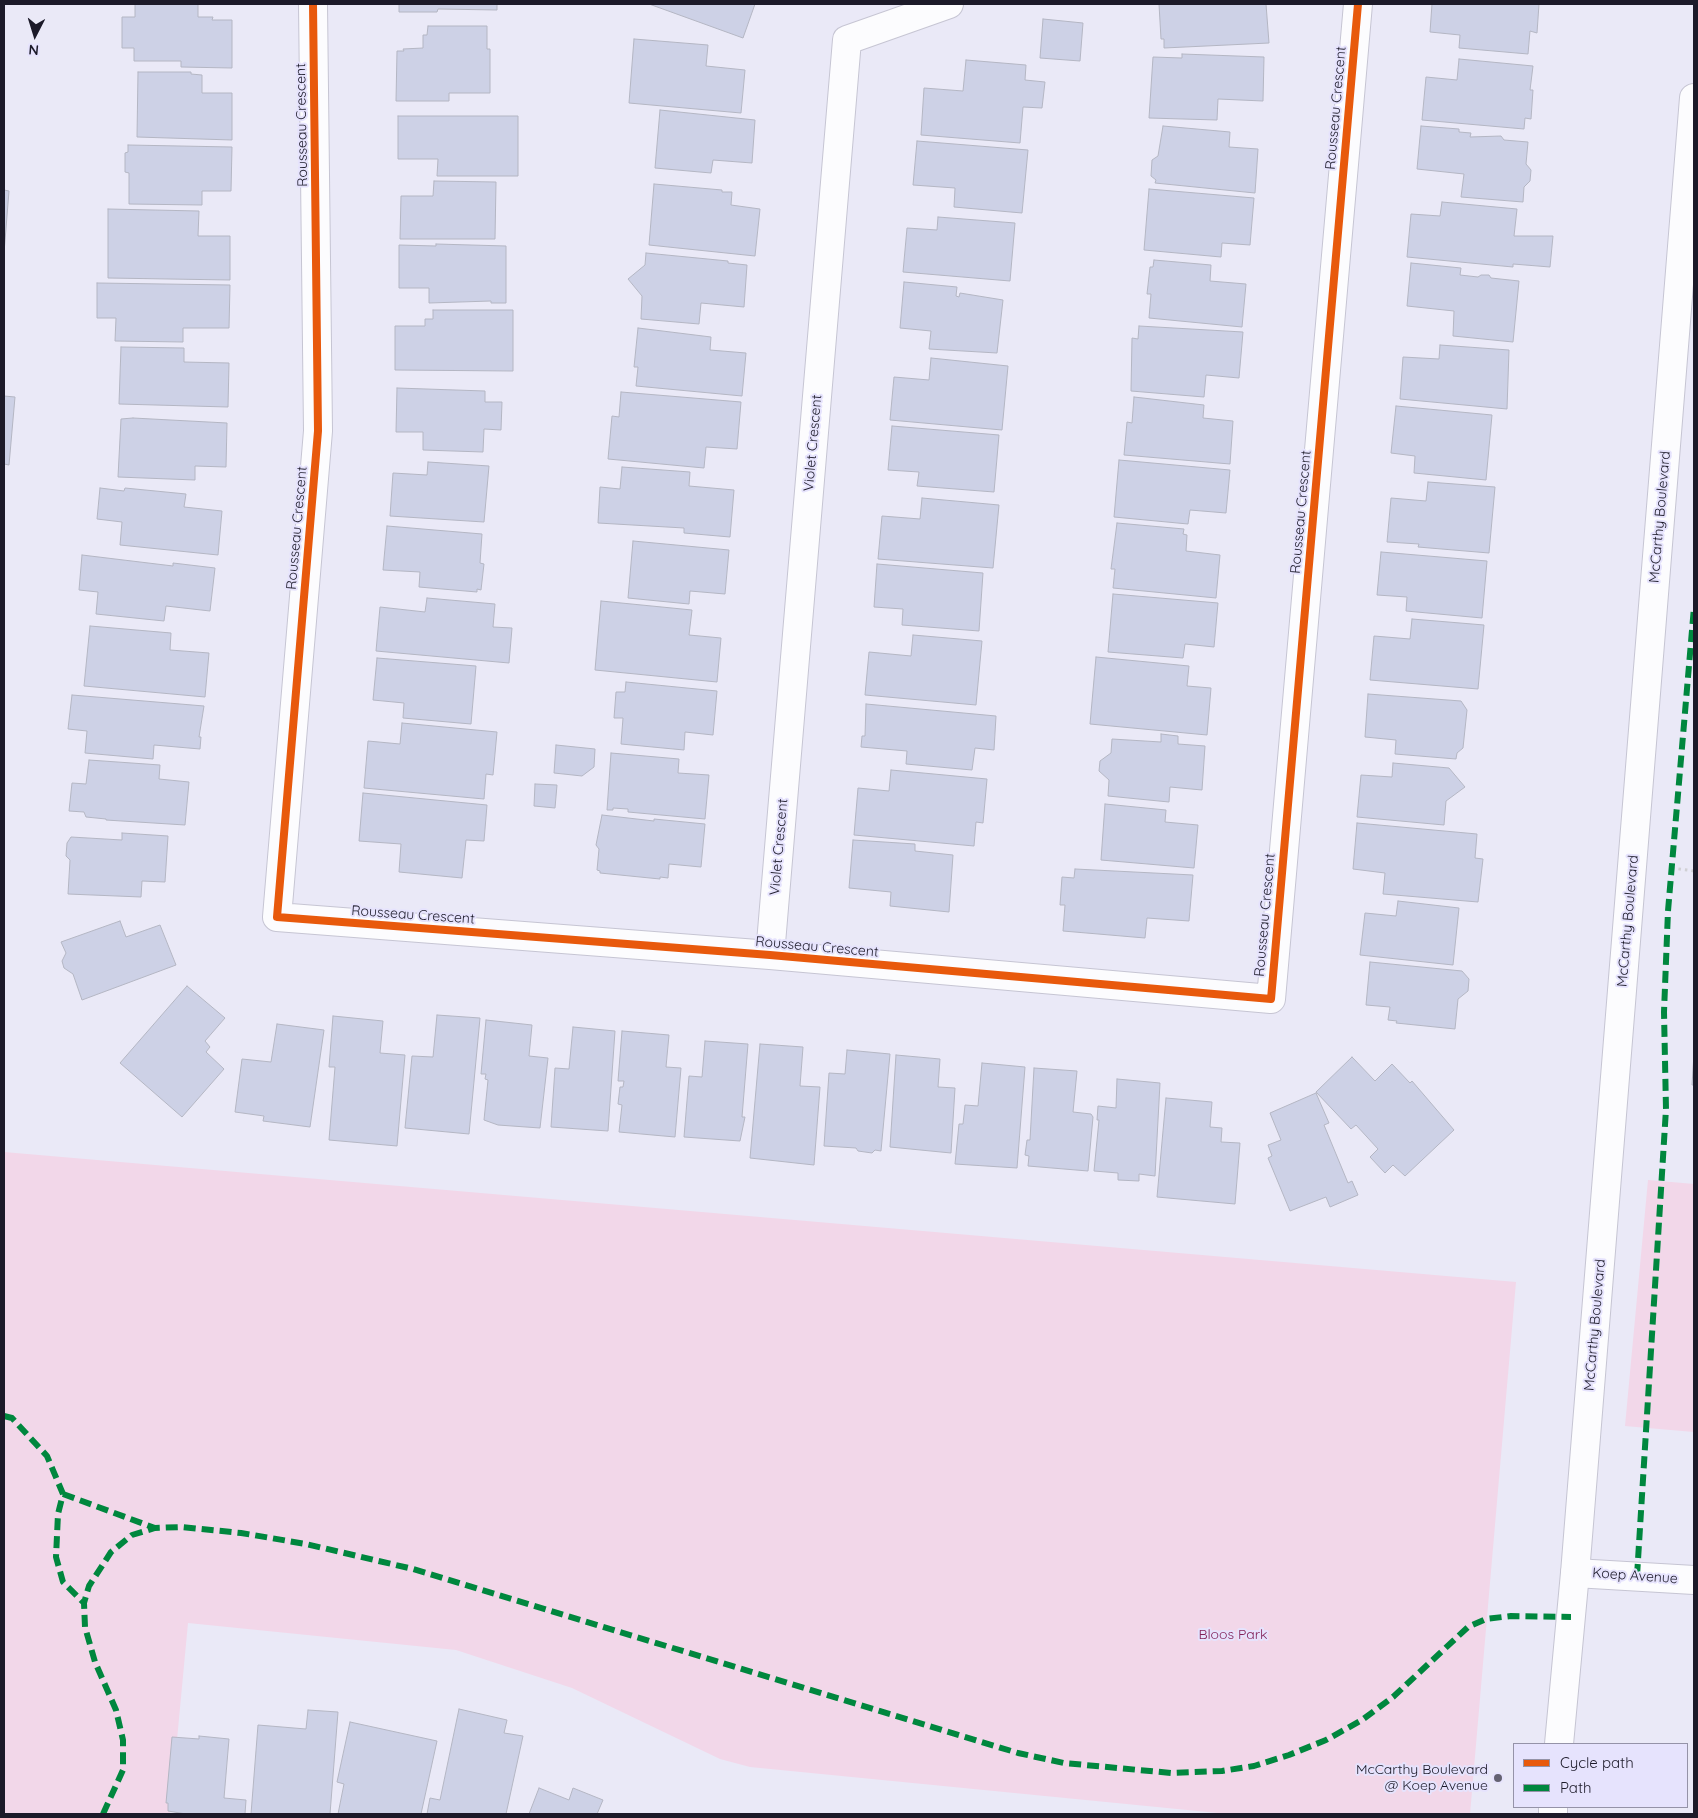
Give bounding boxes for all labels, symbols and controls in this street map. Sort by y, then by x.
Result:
north arrow [10,10,60,60]
text: N [28,41,40,59]
street label: Rousseau Crescent [1322,46,1350,170]
street label: Rousseau Crescent [293,63,311,187]
street label: Violet Crescent [800,394,826,492]
street label: Rousseau Crescent [1287,450,1315,574]
street label: McCarthy Boulevard [1646,450,1674,584]
street label: Rousseau Crescent [283,466,311,590]
street label: Violet Crescent [766,798,792,896]
street label: Rousseau Crescent [1251,853,1279,977]
street label: McCarthy Boulevard [1614,854,1642,988]
street label: Rousseau Crescent [351,902,475,928]
street label: Rousseau Crescent [755,933,879,961]
street label: McCarthy Boulevard [1581,1258,1609,1392]
street label: Koep Avenue [1592,1565,1678,1587]
park label: Bloos Park [1198,1627,1268,1643]
legend [1513,1743,1688,1808]
text: Cycle path [1560,1753,1634,1772]
place label: McCarthy Boulevard @ Koep Avenue [1356,1762,1488,1794]
marker: McCarthy Boulevard @ Koep Avenue [1492,1772,1504,1784]
text: Path [1560,1778,1592,1797]

